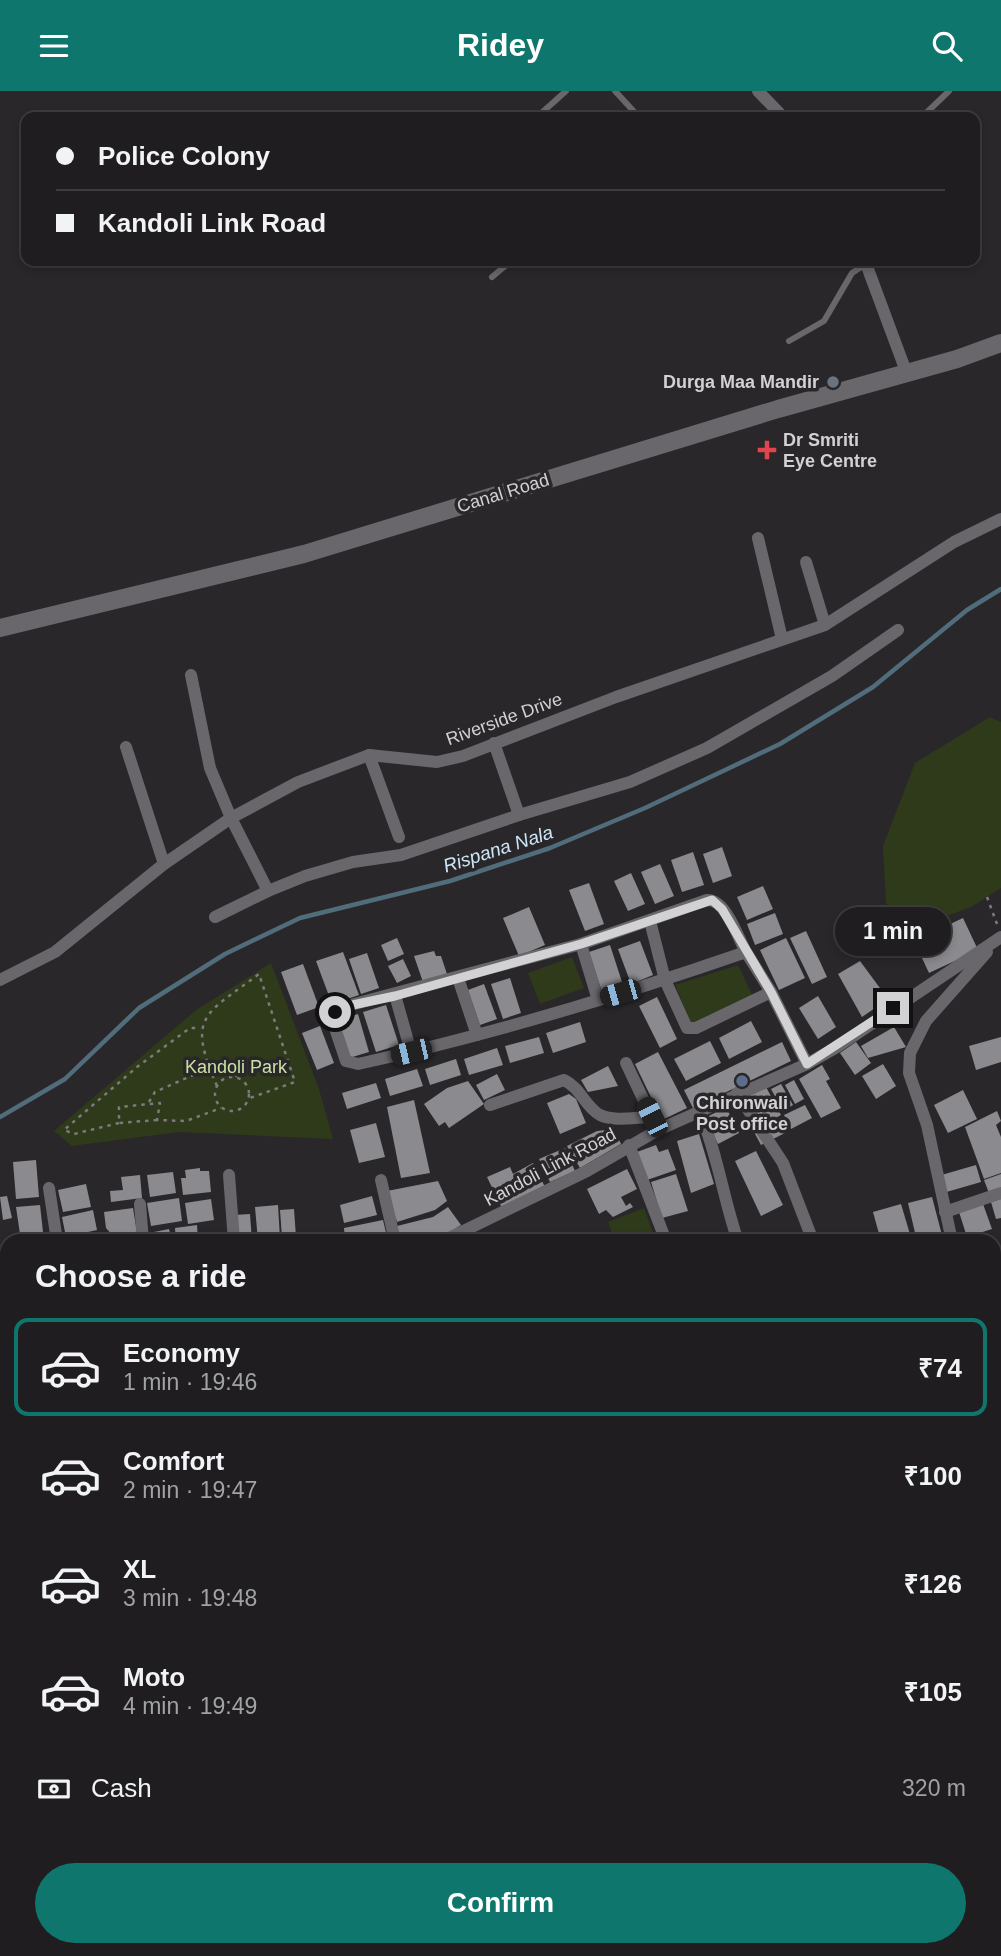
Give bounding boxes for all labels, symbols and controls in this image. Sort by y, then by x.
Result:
icon: menu [35,27,73,65]
text: Ridey [457,27,544,63]
icon: search [928,27,966,65]
text: Police Colony [98,141,270,171]
text: Kandoli Link Road [98,208,326,238]
place label: Durga Maa Mandir [663,372,819,392]
marker: Durga Maa Mandir [825,374,841,390]
place label: Dr Smriti Eye Centre [783,430,877,471]
marker: Dr Smriti Eye Centre [757,440,777,460]
street label: Canal Road [455,470,551,516]
street label: Riverside Drive [443,689,565,749]
water label: Rispana Nala [441,821,555,877]
callout: 1 min [835,907,951,955]
text: 1 min [863,918,923,944]
car [597,977,644,1009]
route end [877,992,909,1024]
route start [319,996,351,1028]
car [389,1037,434,1067]
park label: Kandoli Park [185,1057,288,1077]
marker: Chironwali Post office [734,1073,750,1089]
place label: Chironwali Post office [696,1093,788,1134]
car [634,1094,671,1140]
street label: Kandoli Link Road [481,1124,619,1210]
text: Choose a ride [35,1258,247,1294]
icon: car [39,1336,102,1399]
text: Economy [123,1338,240,1368]
text: ₹74 [918,1353,962,1383]
text: 1 min · 19:46 [123,1369,257,1395]
icon: car [39,1444,102,1507]
text: Comfort [123,1446,224,1476]
text: ₹100 [904,1461,962,1491]
text: 2 min · 19:47 [123,1477,257,1503]
icon: car [39,1552,102,1615]
text: XL [123,1554,156,1584]
text: ₹126 [904,1569,962,1599]
text: 3 min · 19:48 [123,1585,257,1611]
icon: car [39,1660,102,1723]
text: Moto [123,1662,185,1692]
text: ₹105 [904,1677,962,1707]
text: 4 min · 19:49 [123,1693,257,1719]
icon: cash [35,1770,73,1808]
text: Cash [91,1773,152,1803]
text: 320 m [902,1775,966,1801]
button: Confirm [35,1863,966,1943]

